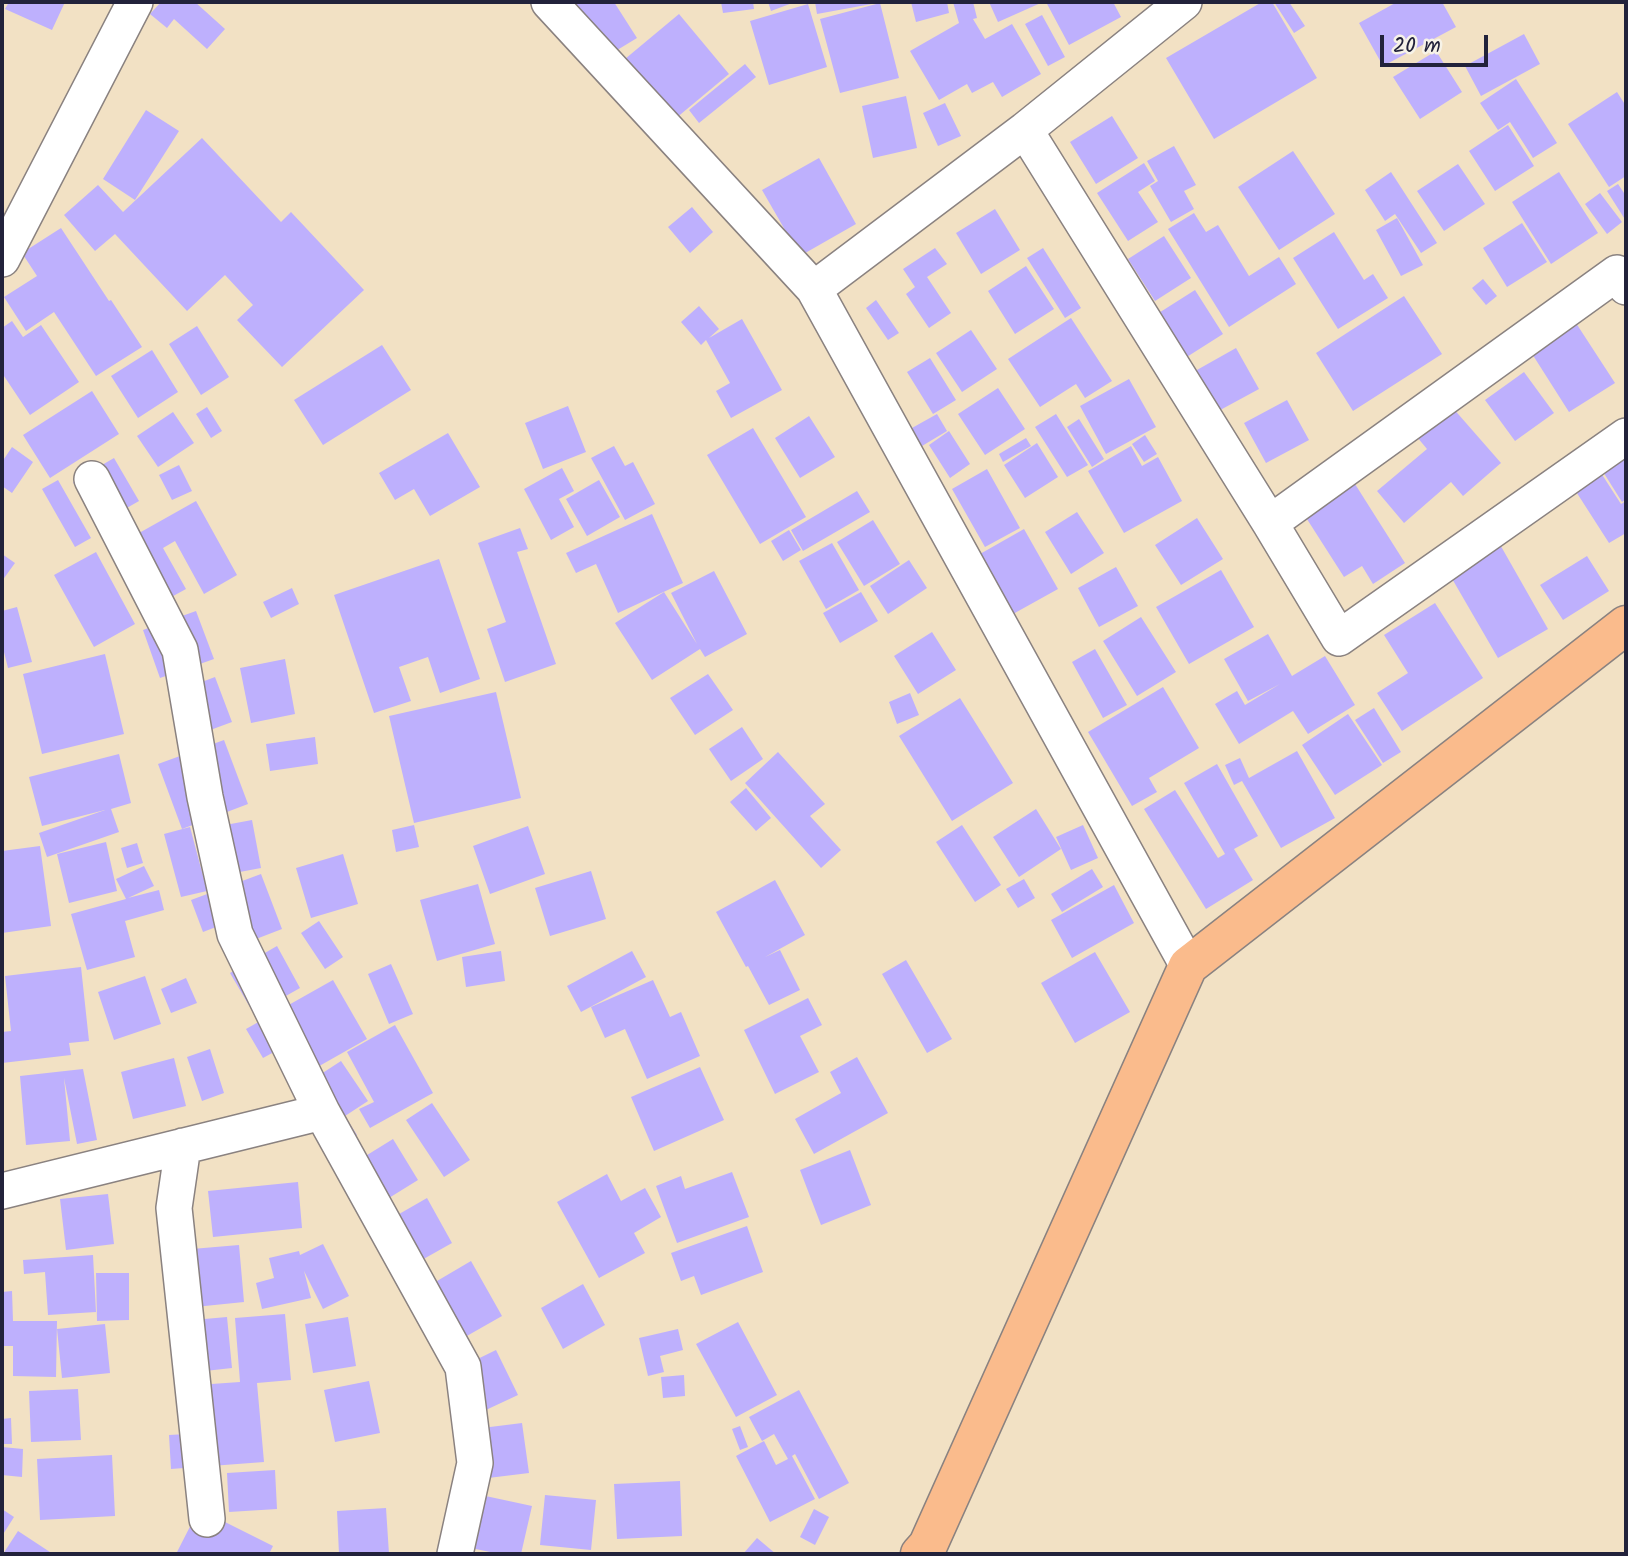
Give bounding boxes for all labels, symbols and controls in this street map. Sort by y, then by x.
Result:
scale bar [1383,21,1492,65]
text: 20 m [1393,30,1441,63]

